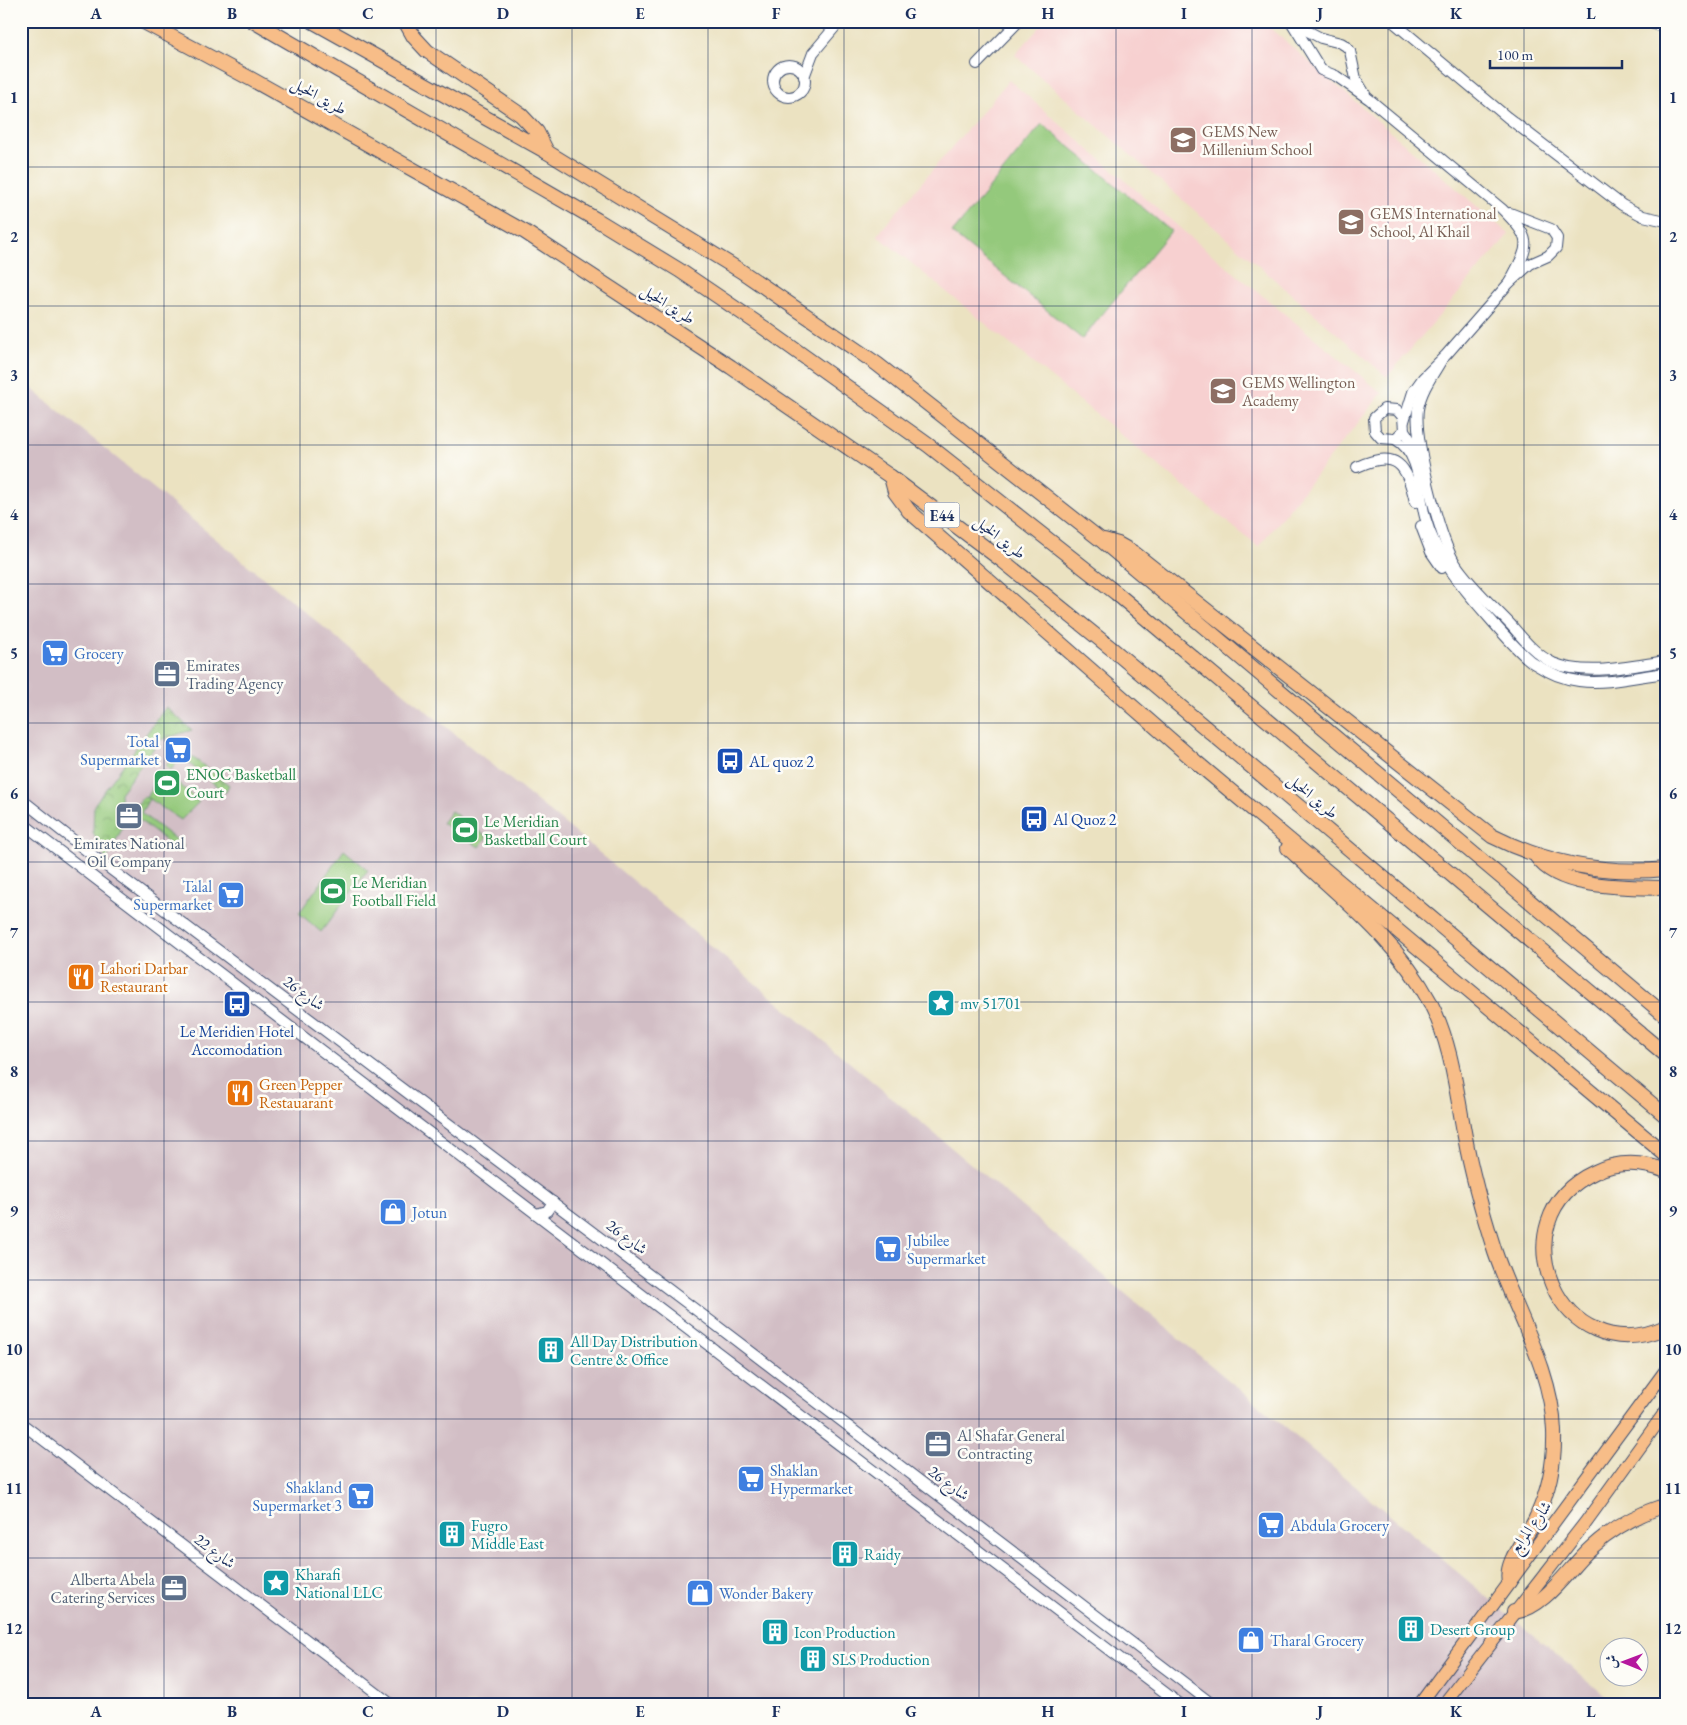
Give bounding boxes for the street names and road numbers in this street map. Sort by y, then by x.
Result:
street label: طريق الخيل [287,72,350,121]
street label: طريق الخيل [636,279,699,330]
road number: E44 [924,502,960,528]
street label: طريق الخيل [969,510,1030,565]
street label: طريق الخيل [1283,769,1343,824]
street label: شارع 26 [277,971,329,1018]
street label: شارع 26 [600,1215,652,1262]
street label: شارع 26 [922,1461,974,1508]
street label: شارع المرابع [1504,1497,1560,1560]
street label: شارع 22 [188,1529,240,1576]

